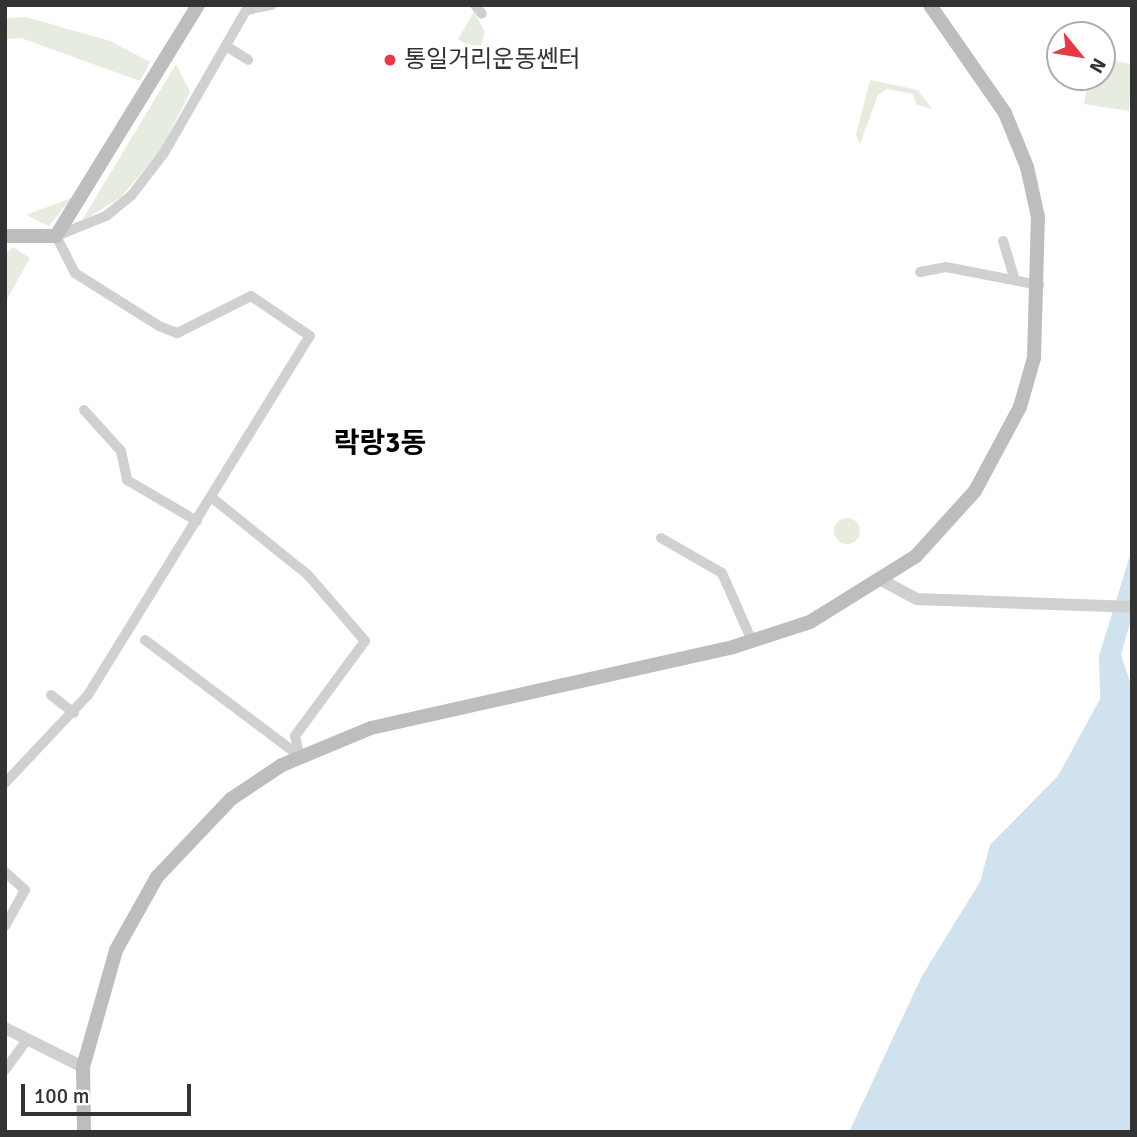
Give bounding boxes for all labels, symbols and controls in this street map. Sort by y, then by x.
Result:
north arrow [1046,21,1116,91]
place label: 통일거리운동쎈터 [404,46,581,74]
marker: 통일거리운동쎈터 [382,52,398,68]
text: N [1084,54,1111,77]
district label: 락랑3동 [334,426,426,460]
scale bar [24,1070,194,1114]
text: 100 m [34,1083,89,1109]

